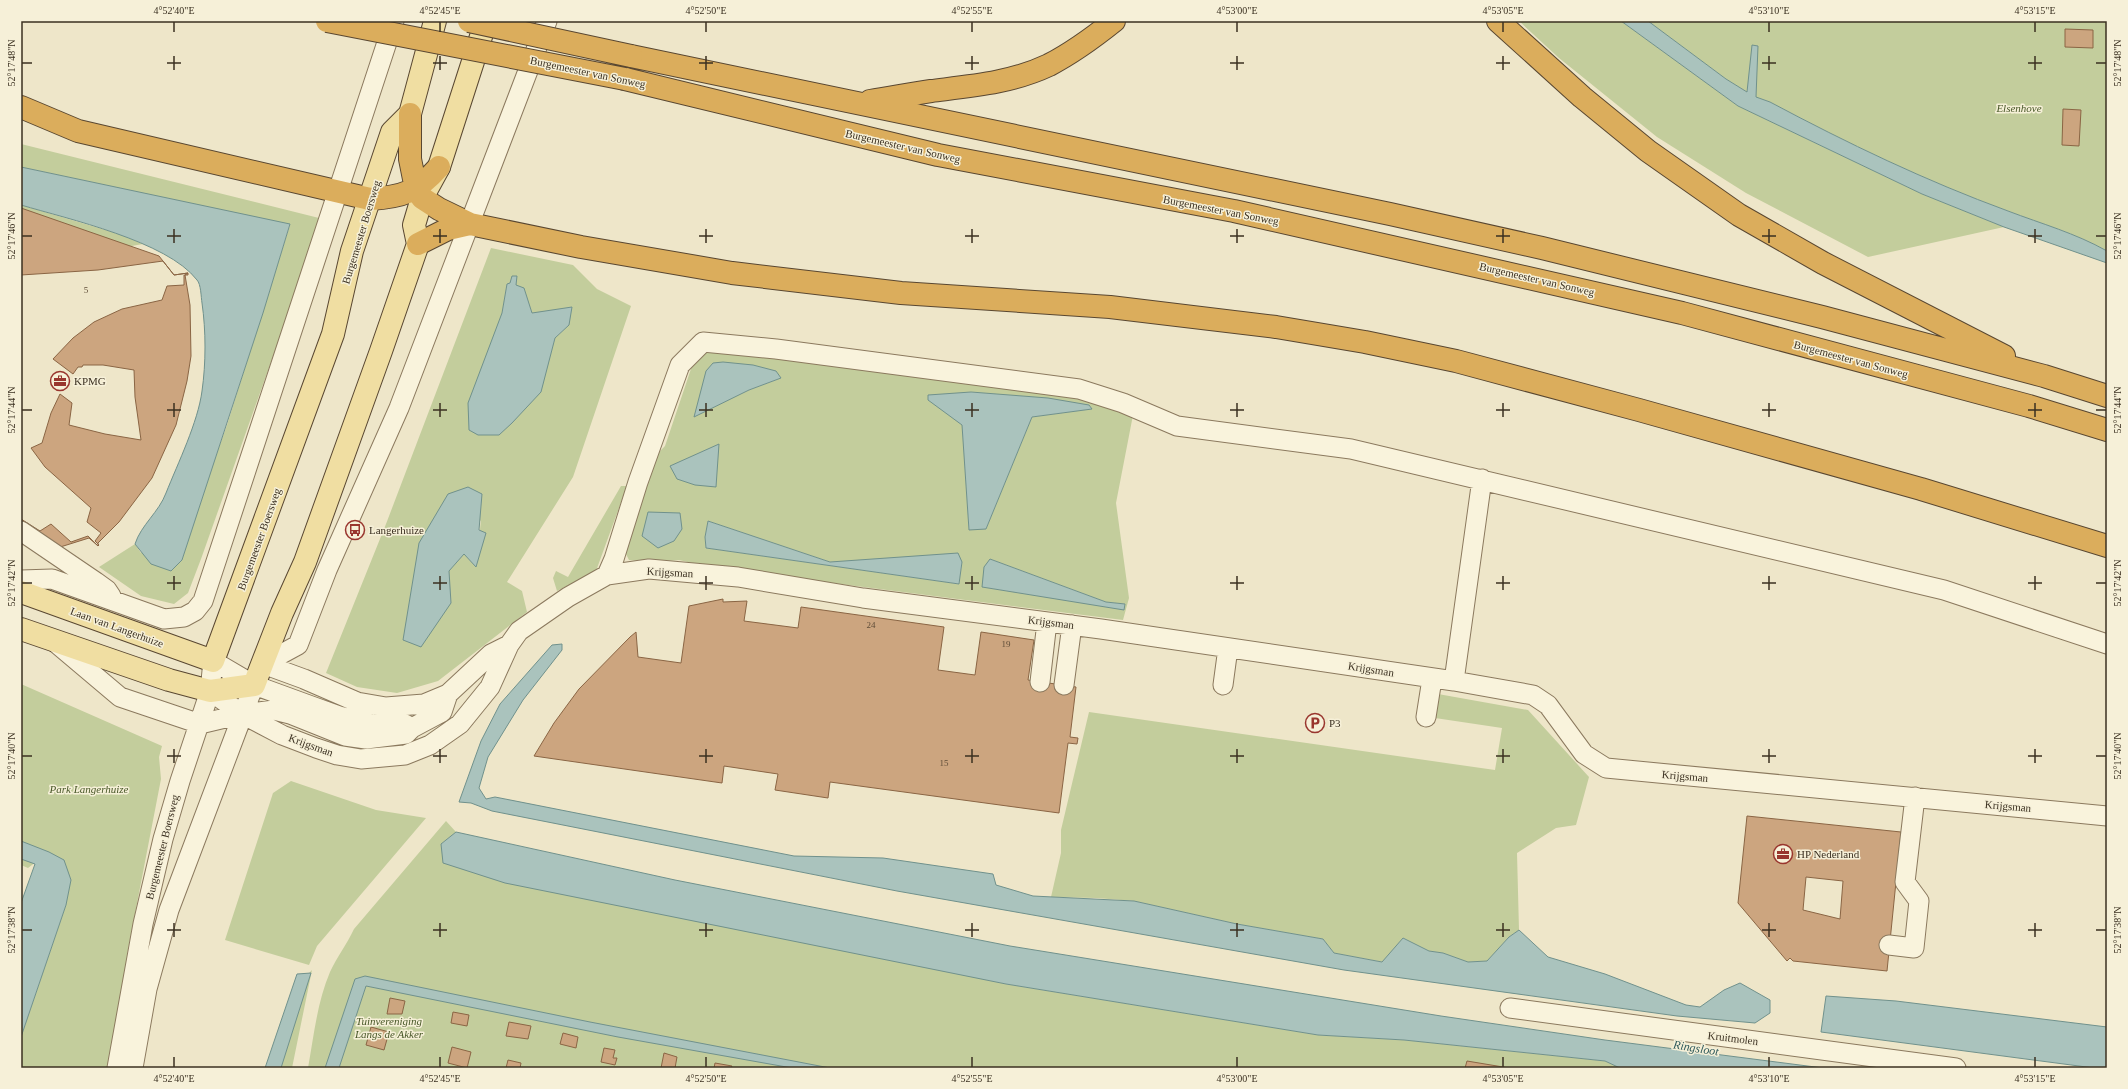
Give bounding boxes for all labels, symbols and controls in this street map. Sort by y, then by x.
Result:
text: 4°52'40"E [154,5,195,16]
text: 4°52'45"E [420,5,461,16]
text: 4°52'50"E [686,5,727,16]
text: 4°52'55"E [952,5,993,16]
text: 4°53'00"E [1217,5,1258,16]
text: 4°53'05"E [1483,5,1524,16]
text: 4°53'10"E [1749,5,1790,16]
text: 4°53'15"E [2015,5,2056,16]
text: 52°17'48"N [6,39,17,87]
text: 52°17'48"N [2112,39,2123,87]
street label: Burgemeester van Sonweg [529,54,647,90]
park label: Elsenhove [1995,102,2042,114]
street label: Burgemeester van Sonweg [844,127,962,165]
street label: Burgemeester Boersweg [340,178,383,285]
street label: Burgemeester van Sonweg [1162,193,1280,227]
text: 52°17'46"N [6,212,17,260]
text: 52°17'46"N [2112,212,2123,260]
street label: Burgemeester van Sonweg [1478,260,1596,298]
house number: 5 [84,285,89,295]
street label: Burgemeester van Sonweg [1793,338,1910,380]
office icon: KPMG [49,370,71,392]
place label: KPMG [74,375,106,387]
text: 52°17'44"N [6,386,17,434]
text: 52°17'44"N [2112,386,2123,434]
street label: Burgemeester Boersweg [235,486,283,592]
bus stop icon: Langerhuize [344,519,366,541]
place label: Langerhuize [369,524,424,536]
text: 52°17'42"N [6,559,17,607]
text: 52°17'42"N [2112,559,2123,607]
street label: Krijgsman [646,565,694,579]
street label: Laan van Langerhuize [69,605,165,649]
street label: Krijgsman [1027,613,1075,631]
house number: 24 [867,620,876,630]
house number: 19 [1002,639,1011,649]
street label: Krijgsman [1347,659,1395,679]
parking icon: P3 [1304,712,1326,734]
place label: P3 [1329,717,1341,729]
street label: Krijgsman [287,731,335,759]
text: 52°17'40"N [6,732,17,780]
text: 52°17'40"N [2112,732,2123,780]
house number: 15 [940,758,949,768]
street label: Krijgsman [1661,768,1709,784]
park label: Park Langerhuize [49,783,129,795]
street label: Burgemeester Boersweg [143,793,181,901]
street label: Krijgsman [1984,798,2032,814]
office icon: HP Nederland [1772,843,1794,865]
place label: HP Nederland [1797,848,1860,860]
text: 52°17'38"N [6,906,17,954]
text: 52°17'38"N [2112,906,2123,954]
park label: Tuinvereniging Langs de Akker [354,1015,424,1040]
street label: Kruitmolen [1707,1029,1759,1047]
water label: Ringsloot [1671,1037,1720,1059]
text: 4°52'40"E [154,1073,195,1084]
text: 4°52'45"E [420,1073,461,1084]
text: 4°52'50"E [686,1073,727,1084]
text: 4°52'55"E [952,1073,993,1084]
text: 4°53'00"E [1217,1073,1258,1084]
text: 4°53'05"E [1483,1073,1524,1084]
text: 4°53'10"E [1749,1073,1790,1084]
text: 4°53'15"E [2015,1073,2056,1084]

